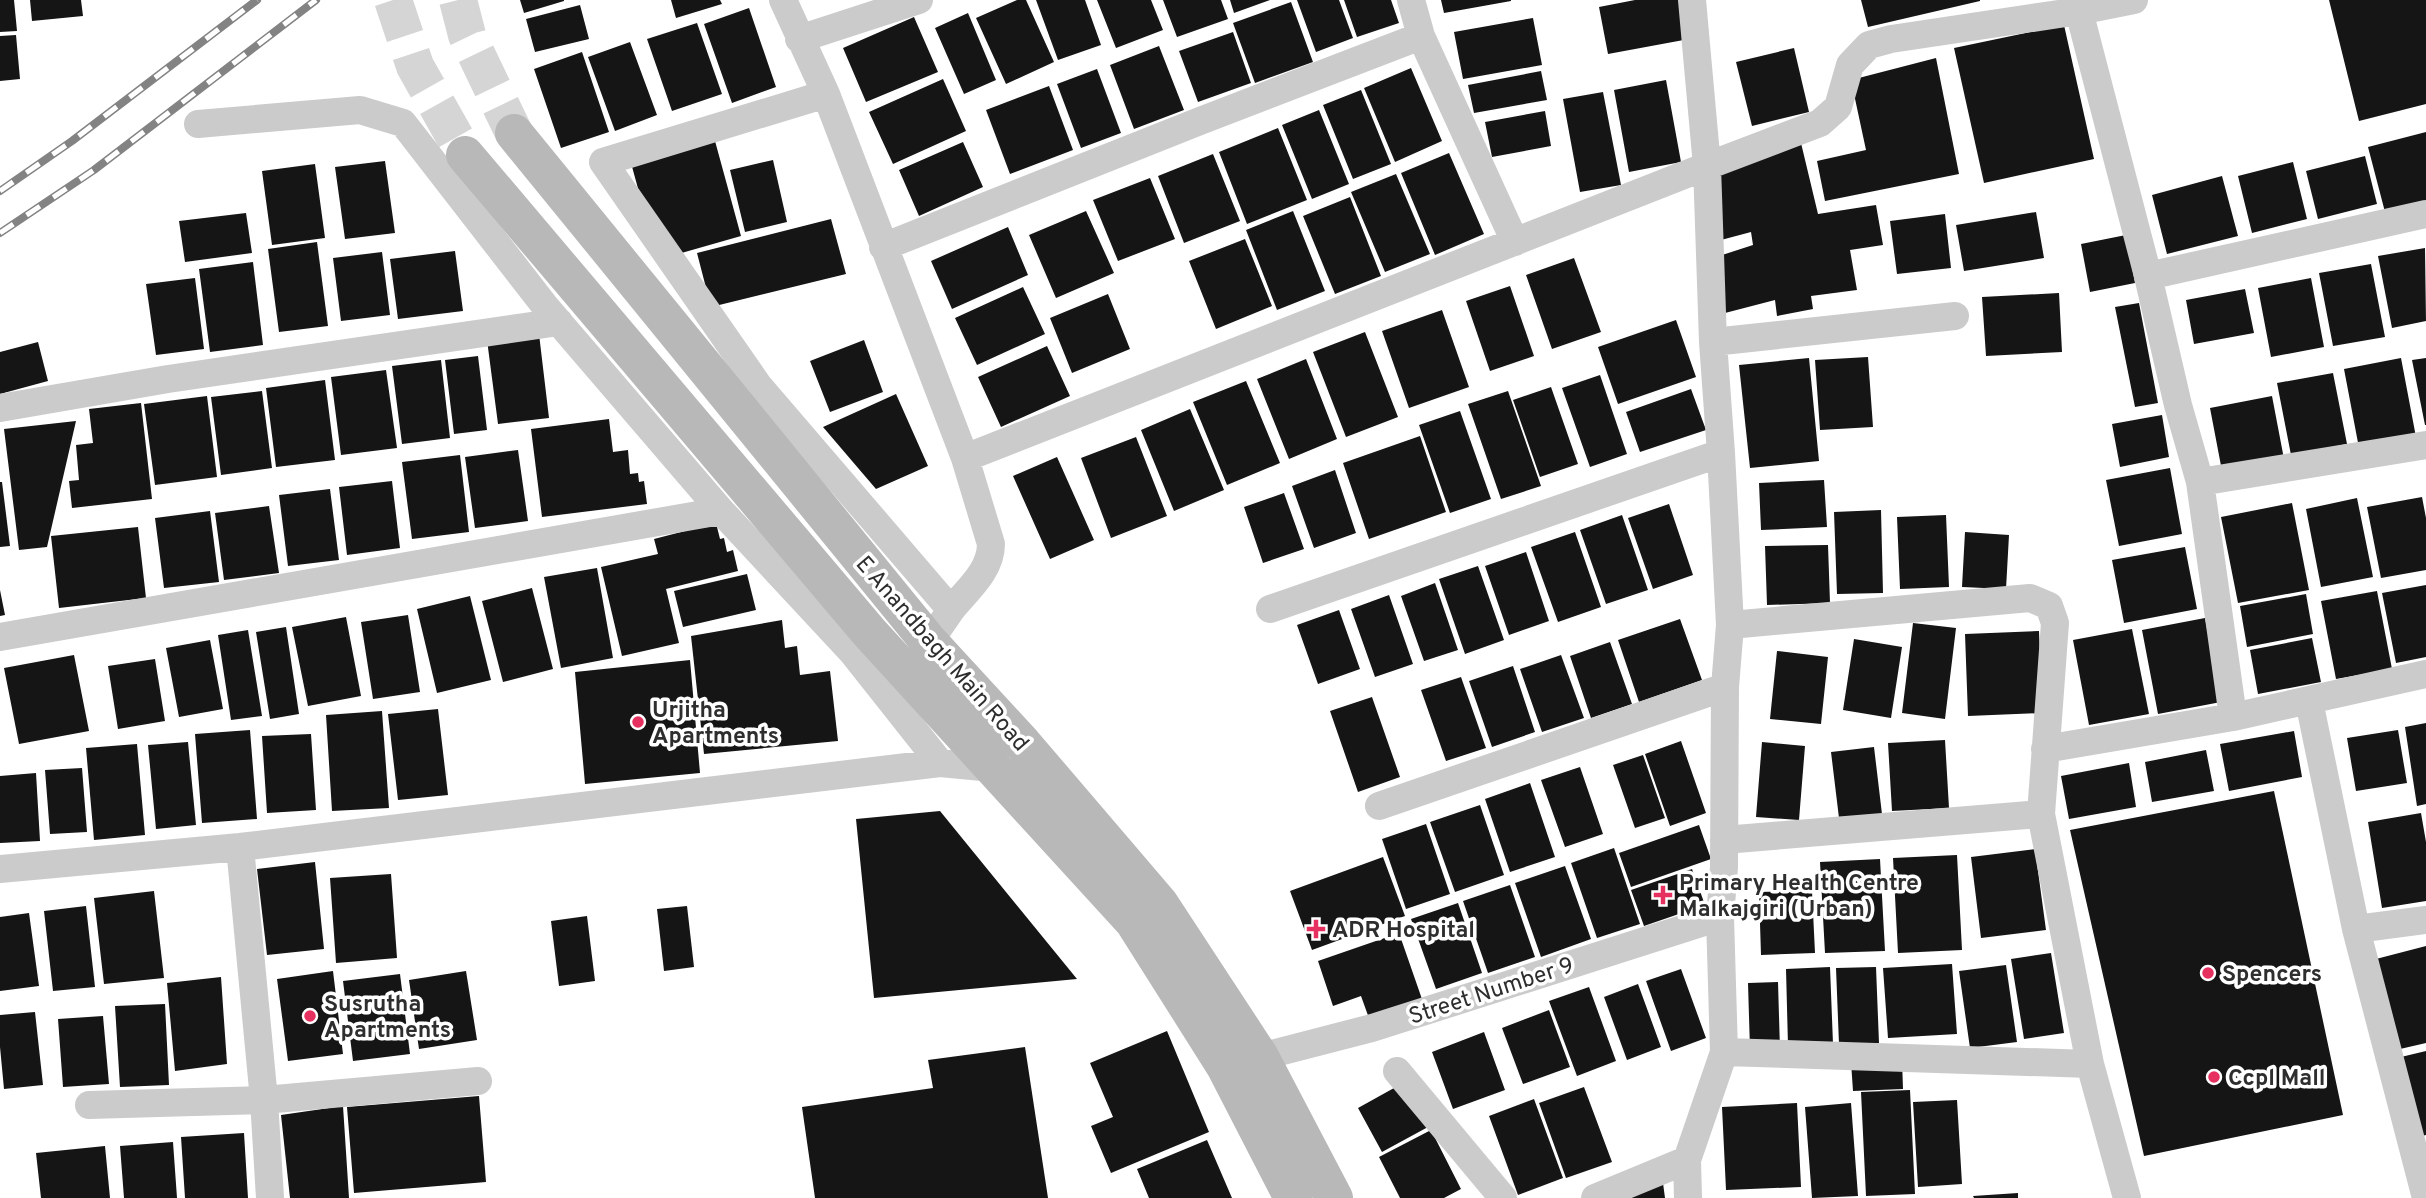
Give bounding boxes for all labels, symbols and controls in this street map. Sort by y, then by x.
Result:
street label: E Anandbagh Main Road [848,551,1034,758]
place label: Urjitha Apartments [652,697,779,752]
marker: Urjitha Apartments [630,714,646,730]
place label: Primary Health Centre Malkajgiri (Urban) [1679,870,1919,925]
marker: Primary Health Centre Malkajgiri (Urban) [1653,885,1673,905]
place label: ADR Hospital [1332,917,1475,946]
marker: ADR Hospital [1306,919,1326,939]
street label: Street Number 9 [1406,952,1578,1033]
place label: Spencers [2222,961,2322,990]
marker: Spencers [2200,965,2216,981]
place label: Susrutha Apartments [324,991,451,1046]
marker: Susrutha Apartments [302,1008,318,1024]
place label: Ccpl Mall [2228,1065,2326,1094]
marker: Ccpl Mall [2206,1069,2222,1085]

